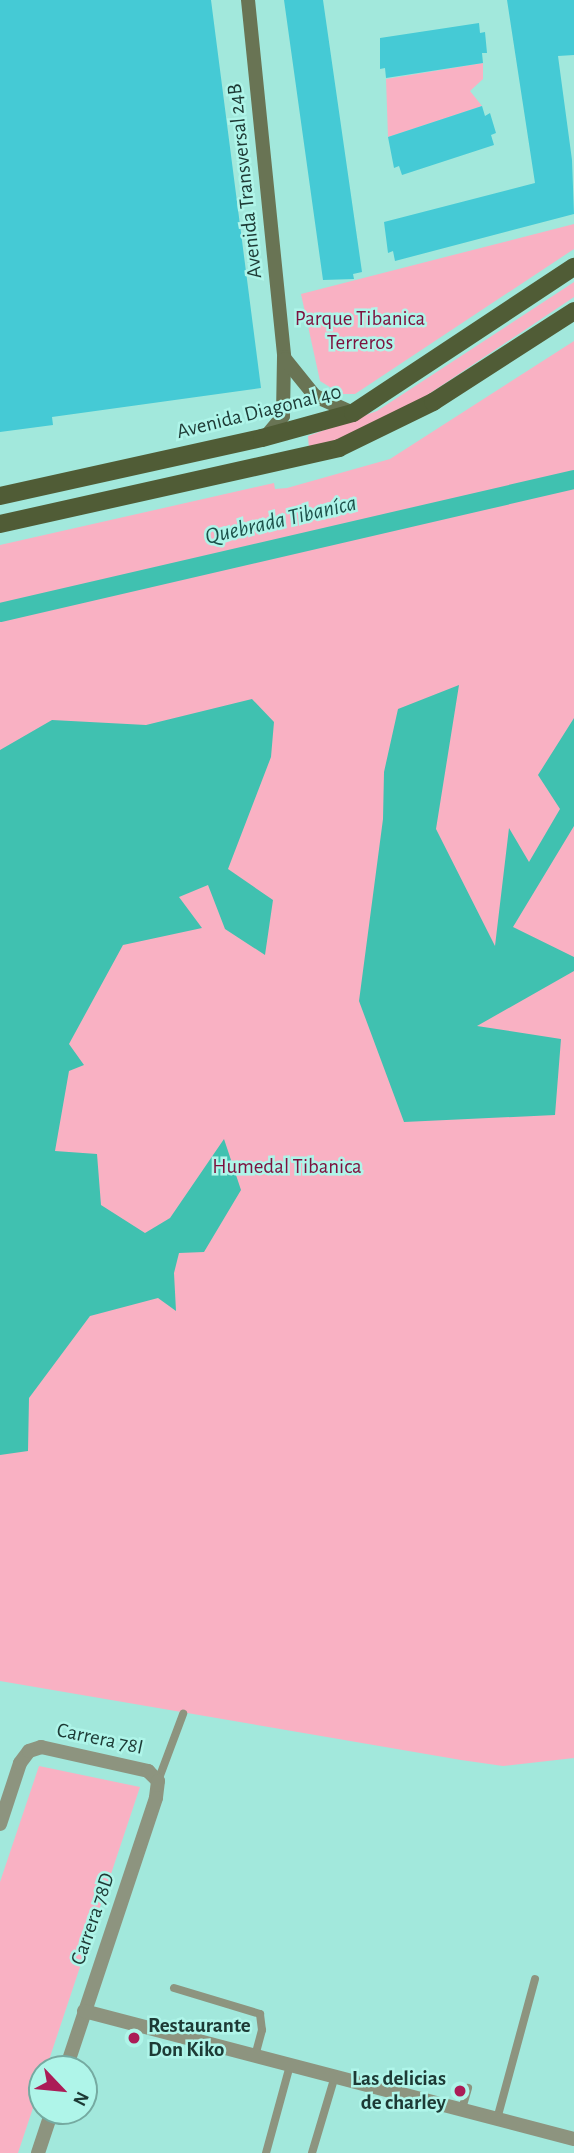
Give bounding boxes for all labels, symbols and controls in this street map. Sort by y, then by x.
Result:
street label: Avenida Transversal 24B [222,82,268,280]
park label: Parque Tibanica Terreros [295,306,425,356]
street label: Avenida Diagonal 40 [174,379,344,445]
water label: Quebrada Tibaníca [203,490,359,552]
park label: Humedal Tibanica [212,1154,362,1180]
street label: Carrera 78I [54,1718,146,1760]
street label: Carrera 78D [66,1870,120,1968]
place label: Restaurante Don Kiko [148,2013,251,2063]
marker: Restaurante Don Kiko [126,2030,142,2046]
north arrow [28,2055,98,2125]
place label: Las delicias de charley [352,2066,446,2116]
marker: Las delicias de charley [452,2083,468,2099]
text: N [69,2088,92,2109]

